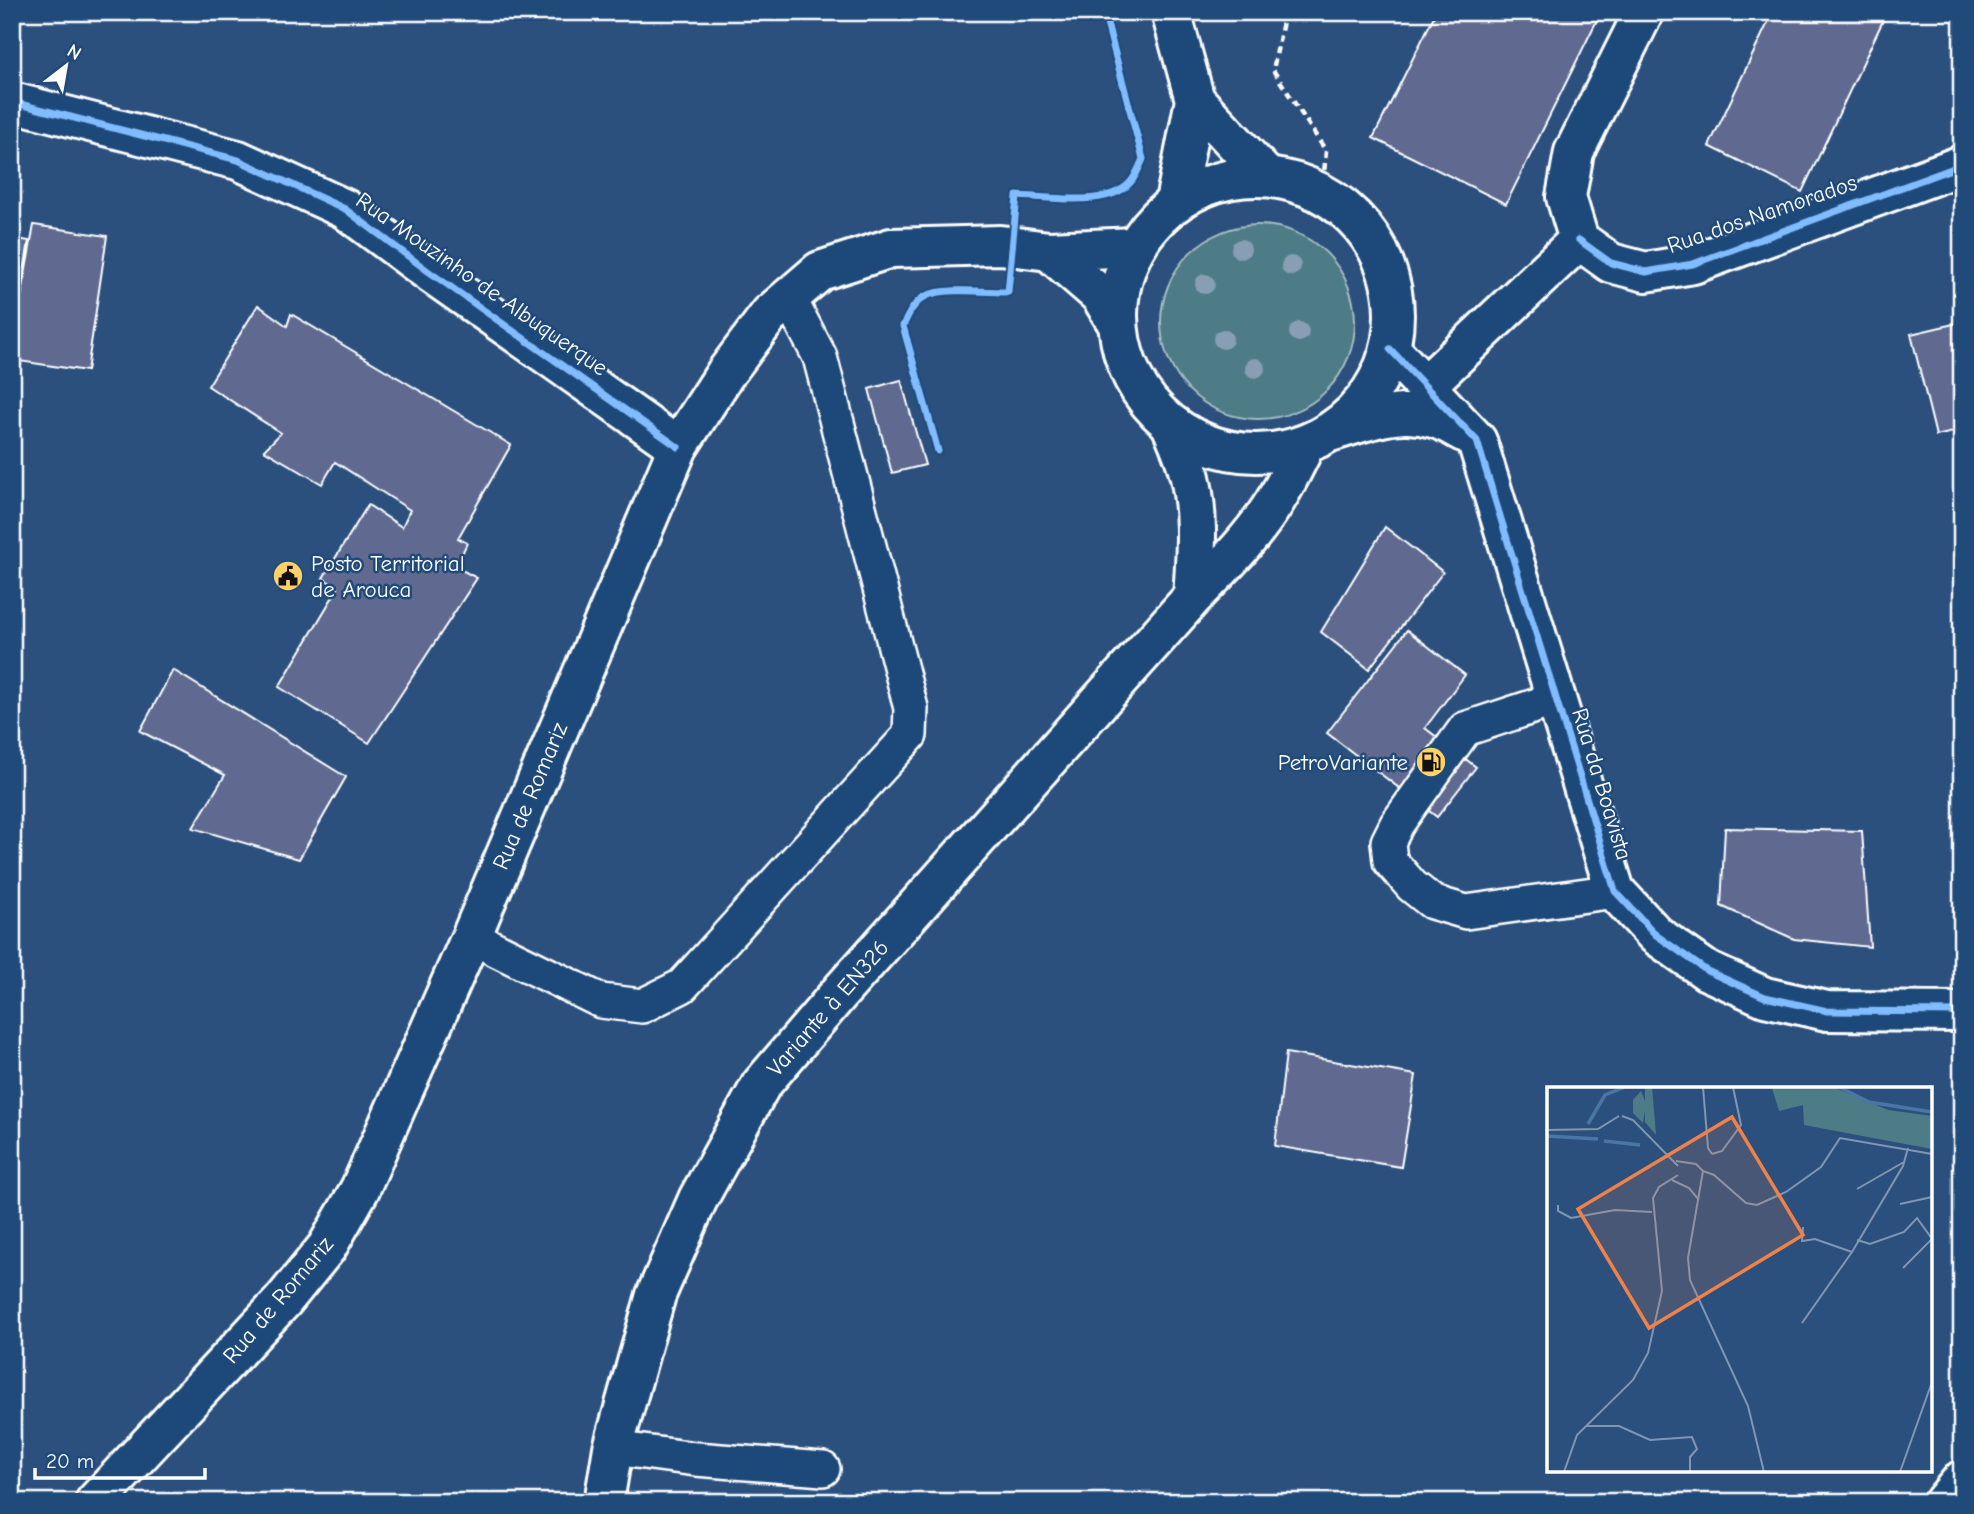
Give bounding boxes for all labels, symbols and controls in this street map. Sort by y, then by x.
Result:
north arrow [32,32,102,102]
text: N [63,40,85,65]
street label: Rua dos Namorados [1664,169,1860,259]
street label: Rua Mouzinho de Albuquerque [351,187,613,381]
place label: Posto Territorial de Arouca [311,550,465,603]
public building icon: Posto Territorial de Arouca [271,559,305,593]
street label: Rua da Boavista [1566,705,1638,863]
street label: Rua de Romariz [487,718,573,874]
fuel station icon: PetroVariante [1414,745,1448,779]
place label: PetroVariante [1278,749,1408,776]
street label: Variante à EN326 [762,934,894,1082]
inset map [1547,1087,1932,1472]
street label: Rua de Romariz [217,1231,339,1369]
scale bar [35,1437,205,1481]
text: 20 m [46,1449,94,1473]

